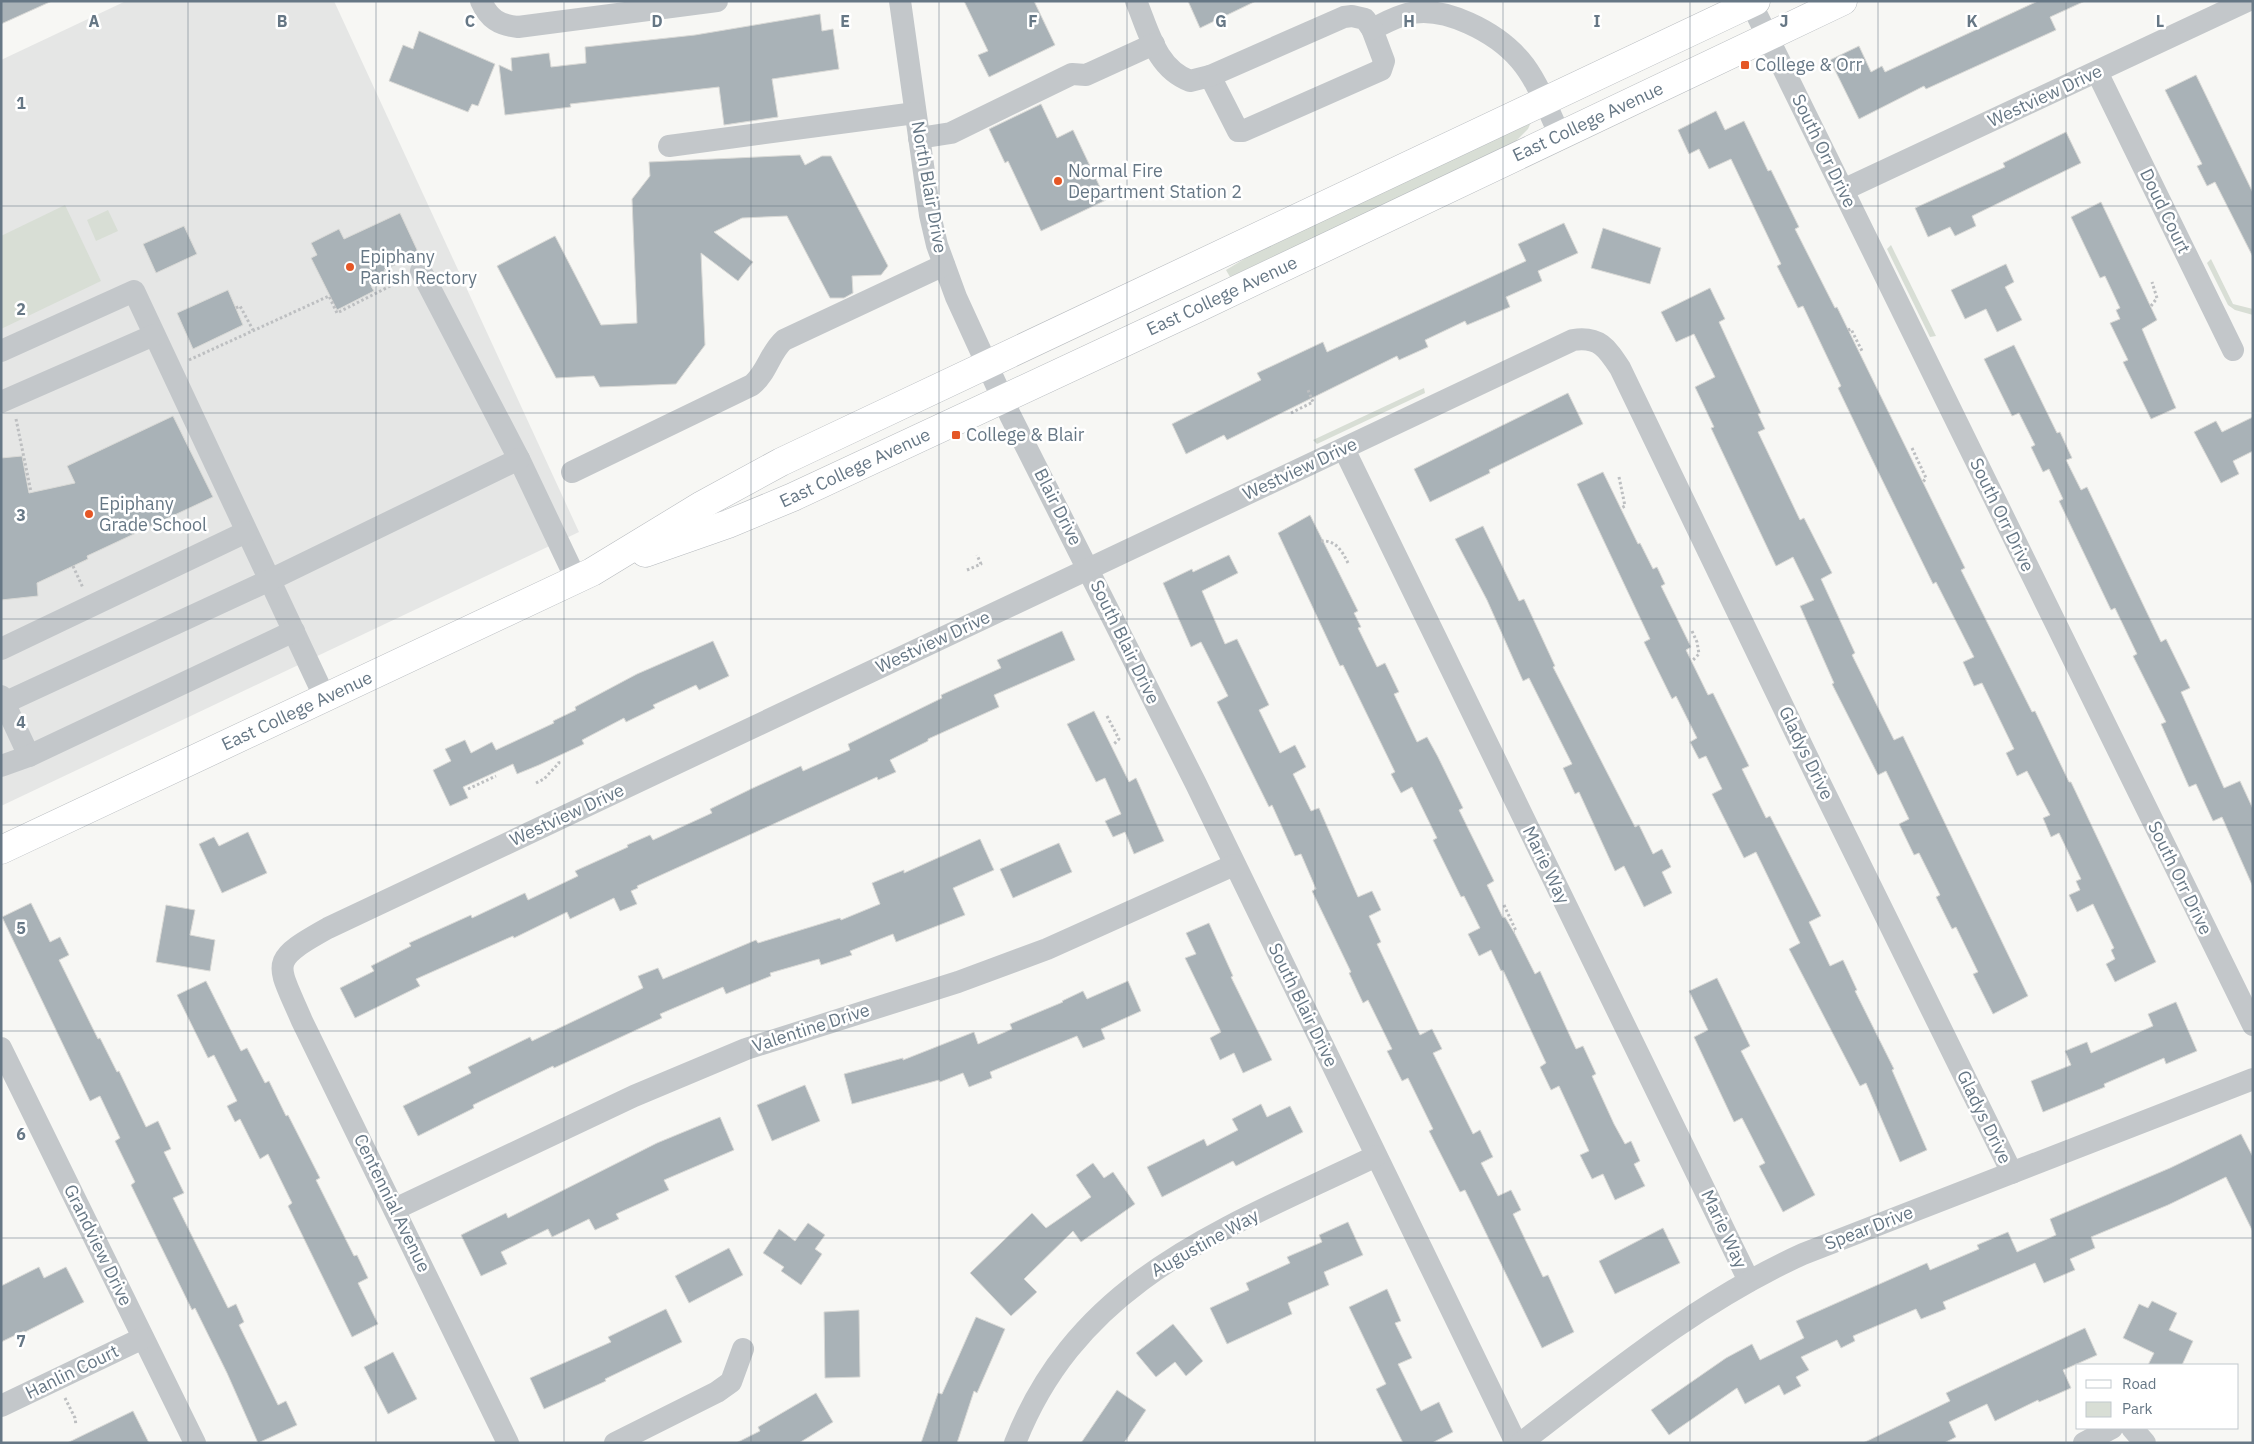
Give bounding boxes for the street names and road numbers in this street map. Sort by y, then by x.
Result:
street label: Westview Drive [1984,59,2106,132]
street label: East College Avenue [1509,76,1667,167]
street label: South Orr Drive [1787,90,1862,211]
street label: North Blair Drive [907,119,952,255]
street label: Doud Court [2135,165,2196,257]
street label: East College Avenue [1143,250,1301,341]
street label: East College Avenue [776,422,934,513]
street label: Westview Drive [1239,432,1361,505]
street label: South Orr Drive [1965,454,2040,575]
street label: Blair Drive [1029,464,1088,549]
street label: South Blair Drive [1086,576,1165,708]
street label: Westview Drive [872,605,994,678]
street label: East College Avenue [218,665,376,756]
street label: Gladys Drive [1774,702,1839,803]
street label: Westview Drive [506,778,628,851]
street label: South Orr Drive [2143,817,2218,938]
street label: Marie Way [1518,822,1575,908]
street label: South Blair Drive [1264,939,1343,1071]
street label: Valentine Drive [749,998,873,1057]
street label: Gladys Drive [1952,1066,2017,1167]
street label: Centennial Avenue [349,1130,436,1276]
street label: Grandview Drive [59,1180,138,1309]
street label: Marie Way [1696,1186,1753,1272]
street label: Spear Drive [1821,1200,1916,1255]
street label: Augustine Way [1147,1204,1263,1282]
street label: Hanlin Court [21,1339,122,1404]

